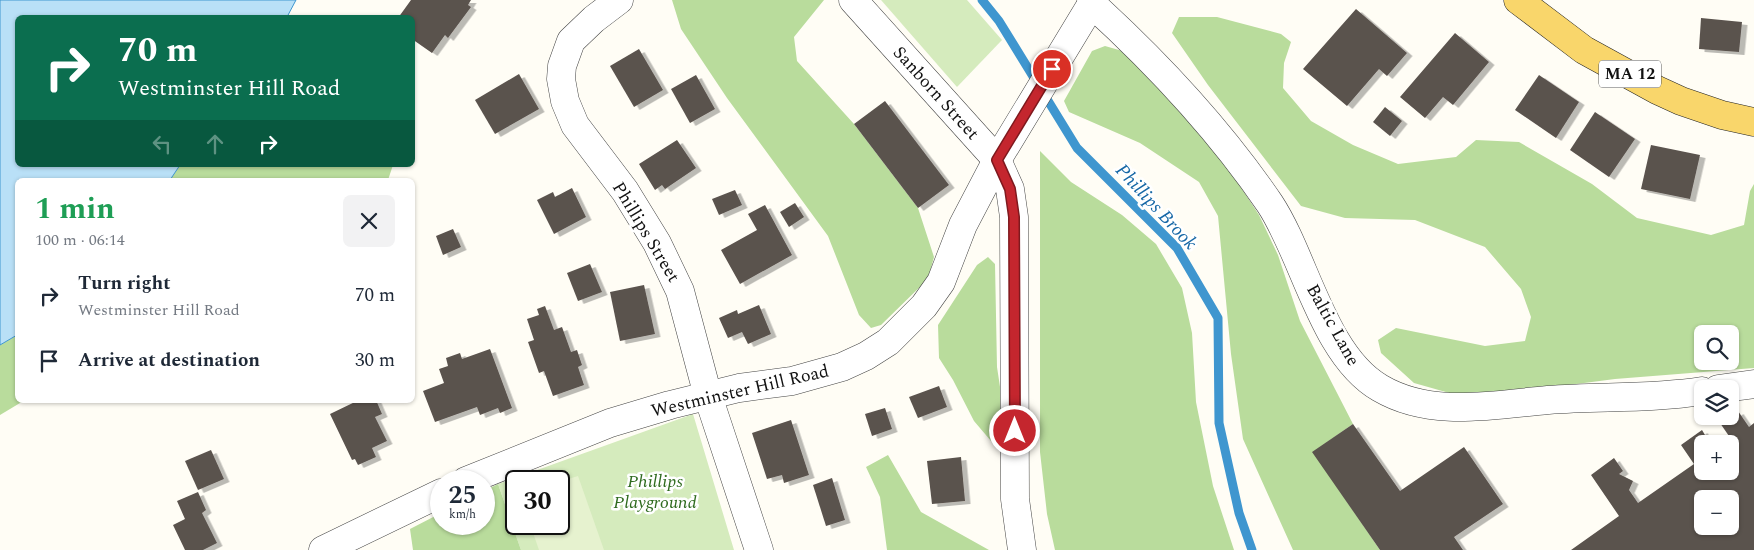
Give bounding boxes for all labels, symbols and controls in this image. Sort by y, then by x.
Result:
text: 70 m [118,24,198,77]
icon: right [35,35,100,100]
street label: Sanborn Street [886,40,986,146]
pin [1031,48,1073,90]
icon: arrive [1038,55,1066,83]
road number: MA 12 [1599,61,1661,88]
text: Westminster Hill Road [118,72,340,105]
icon: left [148,130,176,158]
icon: ahead [201,130,229,158]
icon: right [254,130,282,158]
water label: Phillips Brook [1108,157,1204,257]
street label: Phillips Street [605,176,687,288]
text: 1 min [35,186,115,232]
button: close [343,195,395,247]
text: 100 m · 06:14 [35,228,125,252]
text: Turn right [78,269,171,298]
street label: Baltic Lane [1299,279,1367,371]
text: 70 m [355,281,395,310]
icon: right [35,282,63,310]
text: Westminster Hill Road [78,298,240,322]
map controls [1694,325,1739,535]
button: search [1694,325,1739,370]
text: Arrive at destination [78,346,260,375]
text: 30 m [355,346,395,375]
icon: arrive [35,347,63,375]
street label: Westminster Hill Road [648,357,832,425]
button: layers [1694,380,1739,425]
position arrow [988,404,1040,456]
button: + [1694,435,1739,480]
park label: Phillips Playground [613,468,697,516]
speed limit sign: 30 [505,470,570,535]
text: 25 [448,477,477,515]
button: − [1694,490,1739,535]
text: km/h [449,505,476,524]

